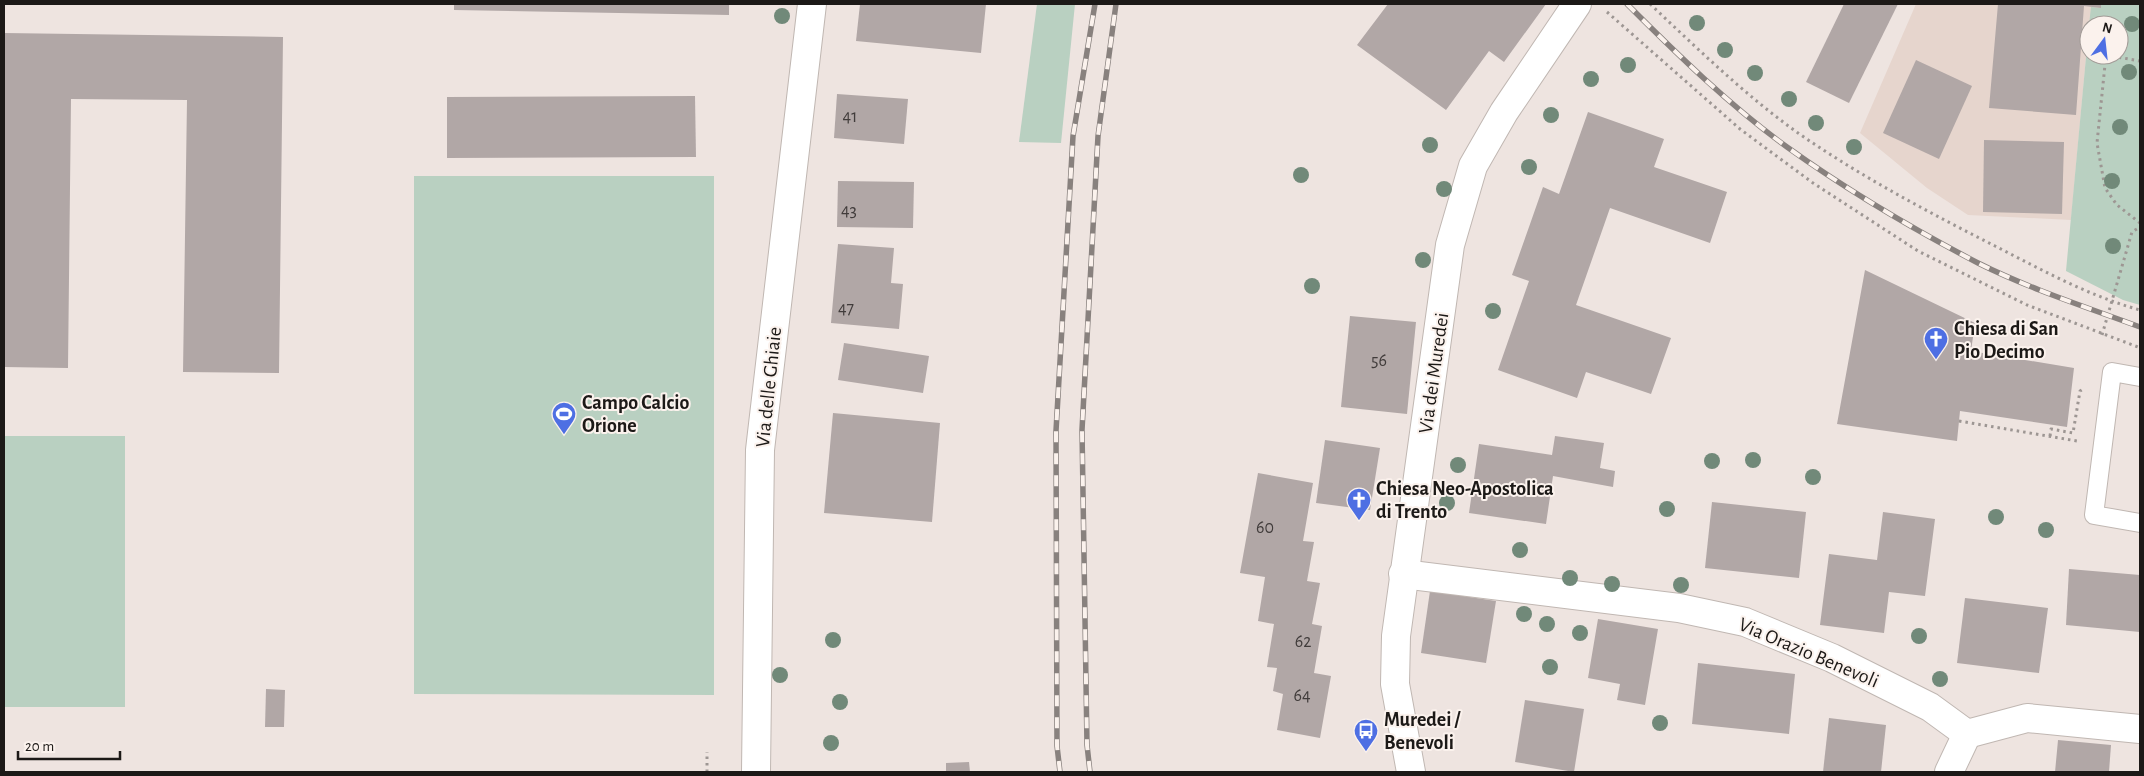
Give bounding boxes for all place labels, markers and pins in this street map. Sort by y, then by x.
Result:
place label: Chiesa di San Pio Decimo [1954,319,2059,362]
church icon: Chiesa di San Pio Decimo [1923,326,1949,360]
place label: Campo Calcio Orione [582,393,689,436]
sports icon: Campo Calcio Orione [551,401,577,435]
place label: Chiesa Neo-Apostolica di Trento [1376,479,1554,522]
church icon: Chiesa Neo-Apostolica di Trento [1346,487,1372,521]
place label: Muredei / Benevoli [1384,710,1462,753]
bus stop icon: Muredei / Benevoli [1353,718,1379,752]

